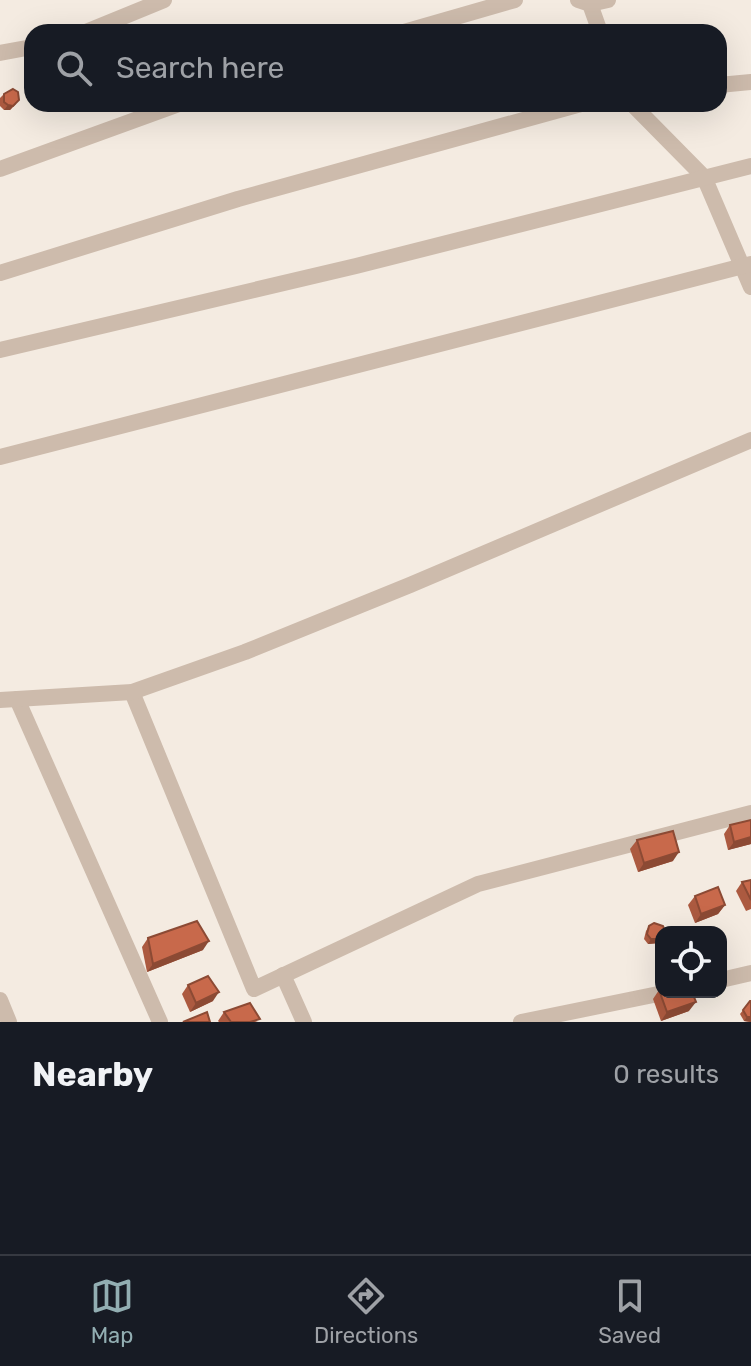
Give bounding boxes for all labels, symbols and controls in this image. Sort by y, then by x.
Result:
search box [24,24,727,112]
icon: search [52,46,96,90]
text: Search here [116,50,284,86]
map controls [655,926,727,998]
button: locate [655,926,727,998]
text: Nearby [32,1054,153,1095]
text: 0 results [613,1059,719,1090]
tab: Map [90,1274,134,1349]
tab: Directions [314,1274,418,1349]
tab: Saved [598,1274,661,1349]

